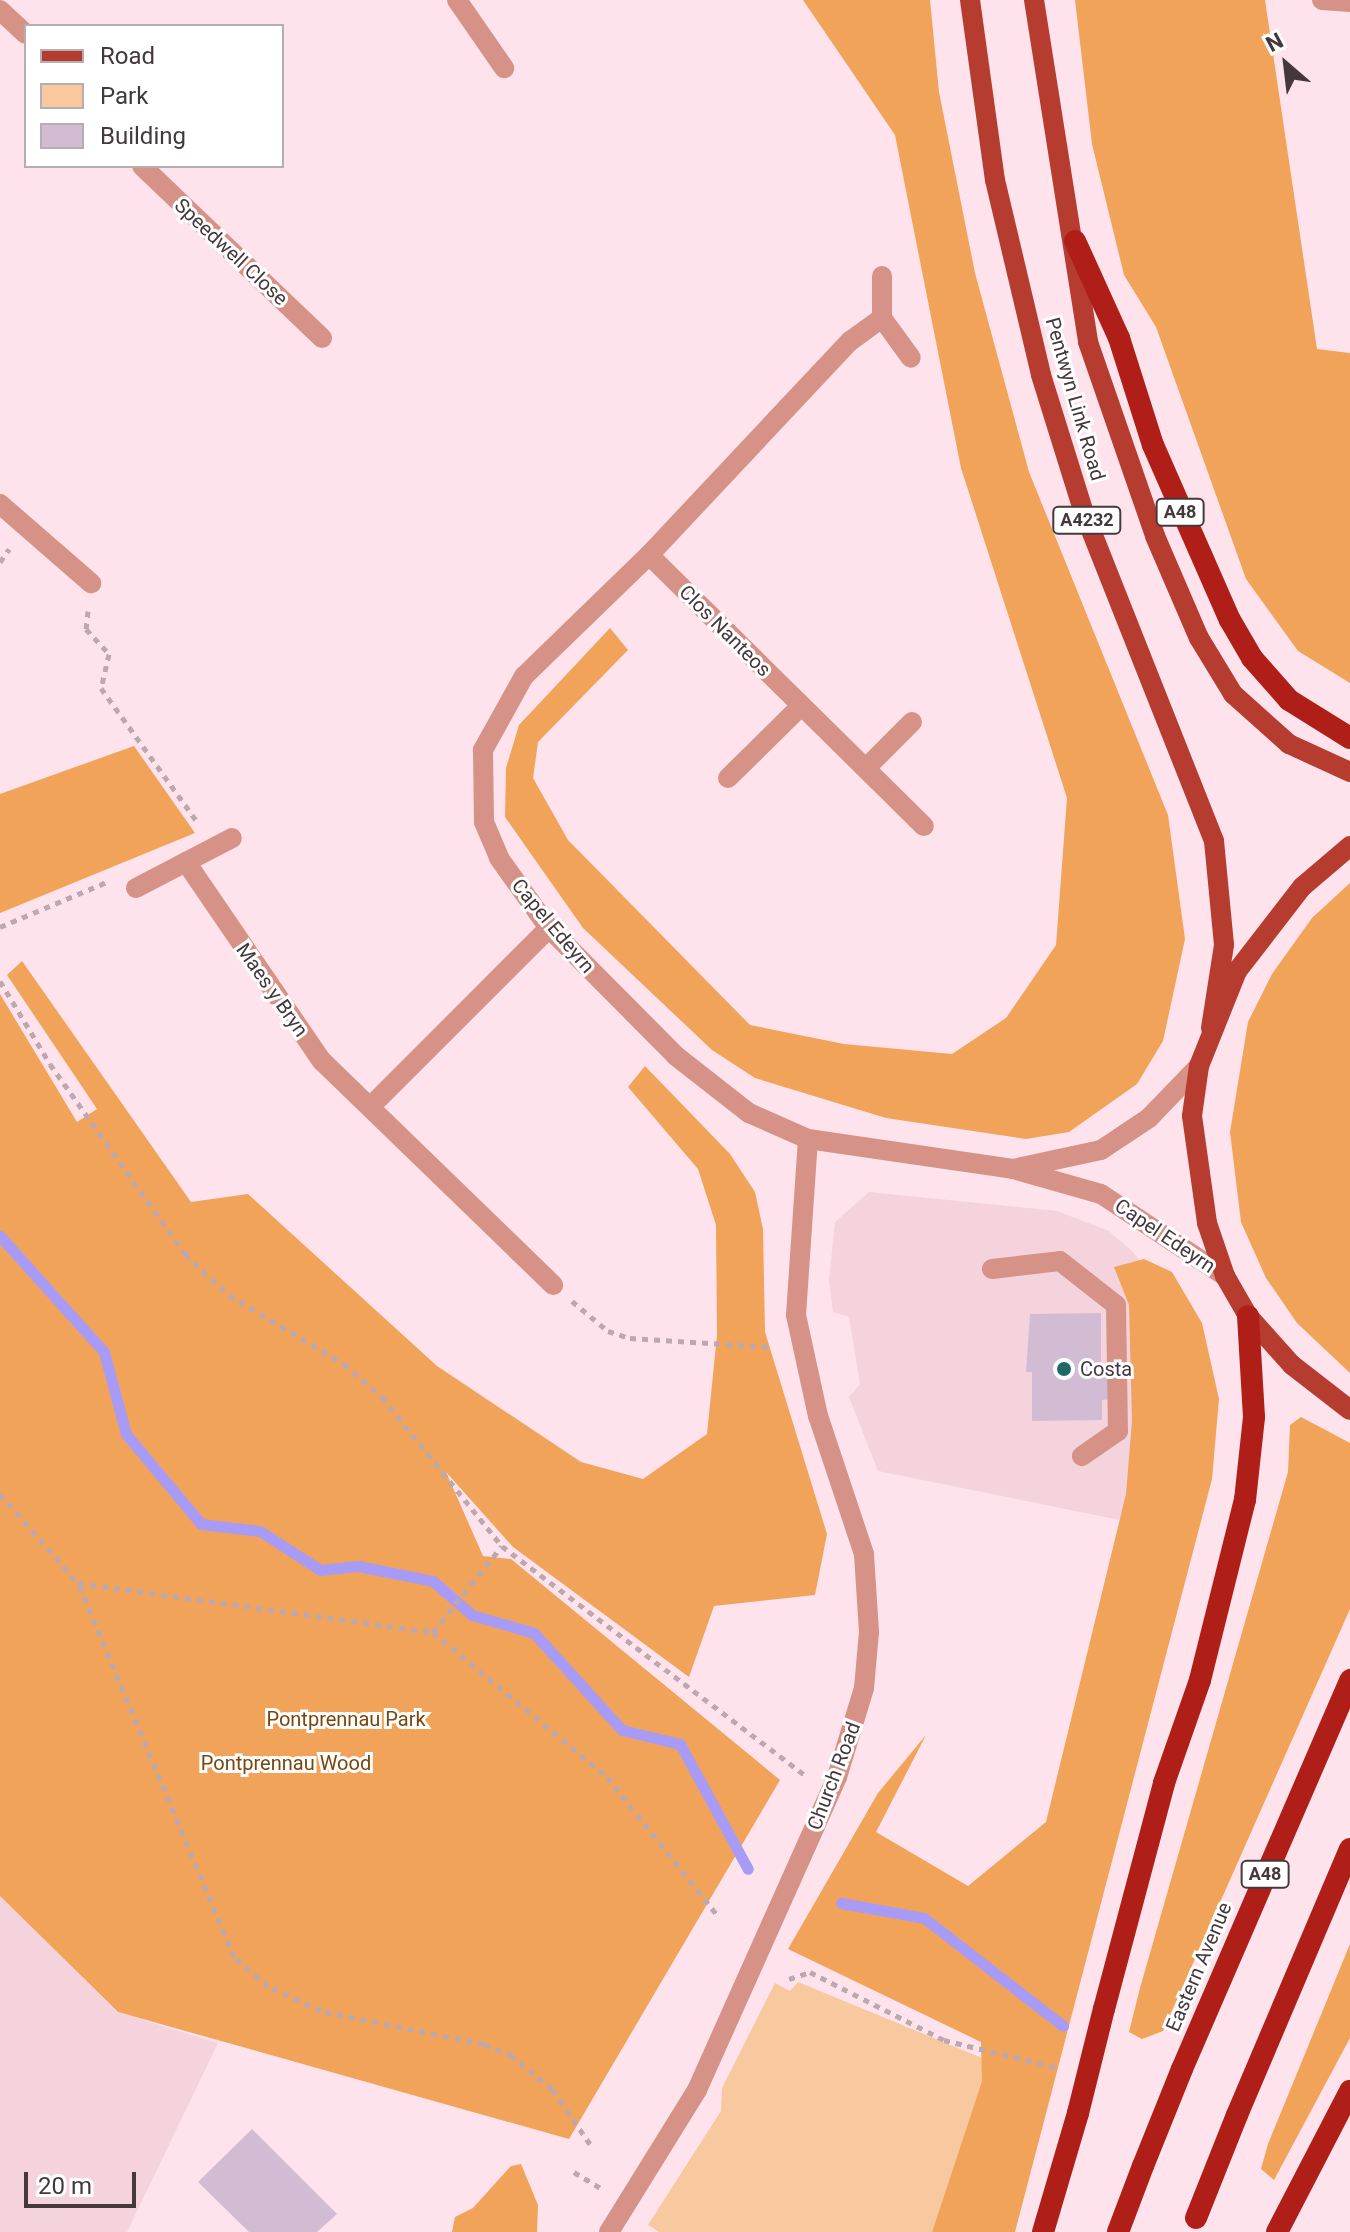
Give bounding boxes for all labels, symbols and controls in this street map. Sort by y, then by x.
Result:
legend [24,24,284,168]
north arrow [1246,24,1326,104]
text: N [1262,28,1287,57]
text: Road [100,42,155,70]
text: Park [100,82,148,110]
text: Building [100,122,186,150]
street label: Speedwell Close [169,193,293,311]
street label: Pentwyn Link Road [1040,315,1110,483]
road number: A48 [1154,498,1206,526]
road number: A4232 [1051,506,1123,534]
street label: Clos Nanteos [674,580,776,682]
street label: Capel Edeyrn [507,874,599,978]
street label: Maes y Bryn [231,939,313,1041]
street label: Capel Edeyrn [1110,1194,1220,1278]
place label: Costa [1080,1357,1132,1381]
marker: Costa [1055,1360,1073,1378]
park label: Pontprennau Park [266,1707,426,1731]
street label: Church Road [802,1718,866,1834]
park label: Pontprennau Wood [201,1751,371,1775]
road number: A48 [1239,1860,1291,1888]
street label: Eastern Avenue [1161,1899,1237,2035]
scale bar [28,2156,140,2206]
text: 20 m [38,2172,92,2200]

